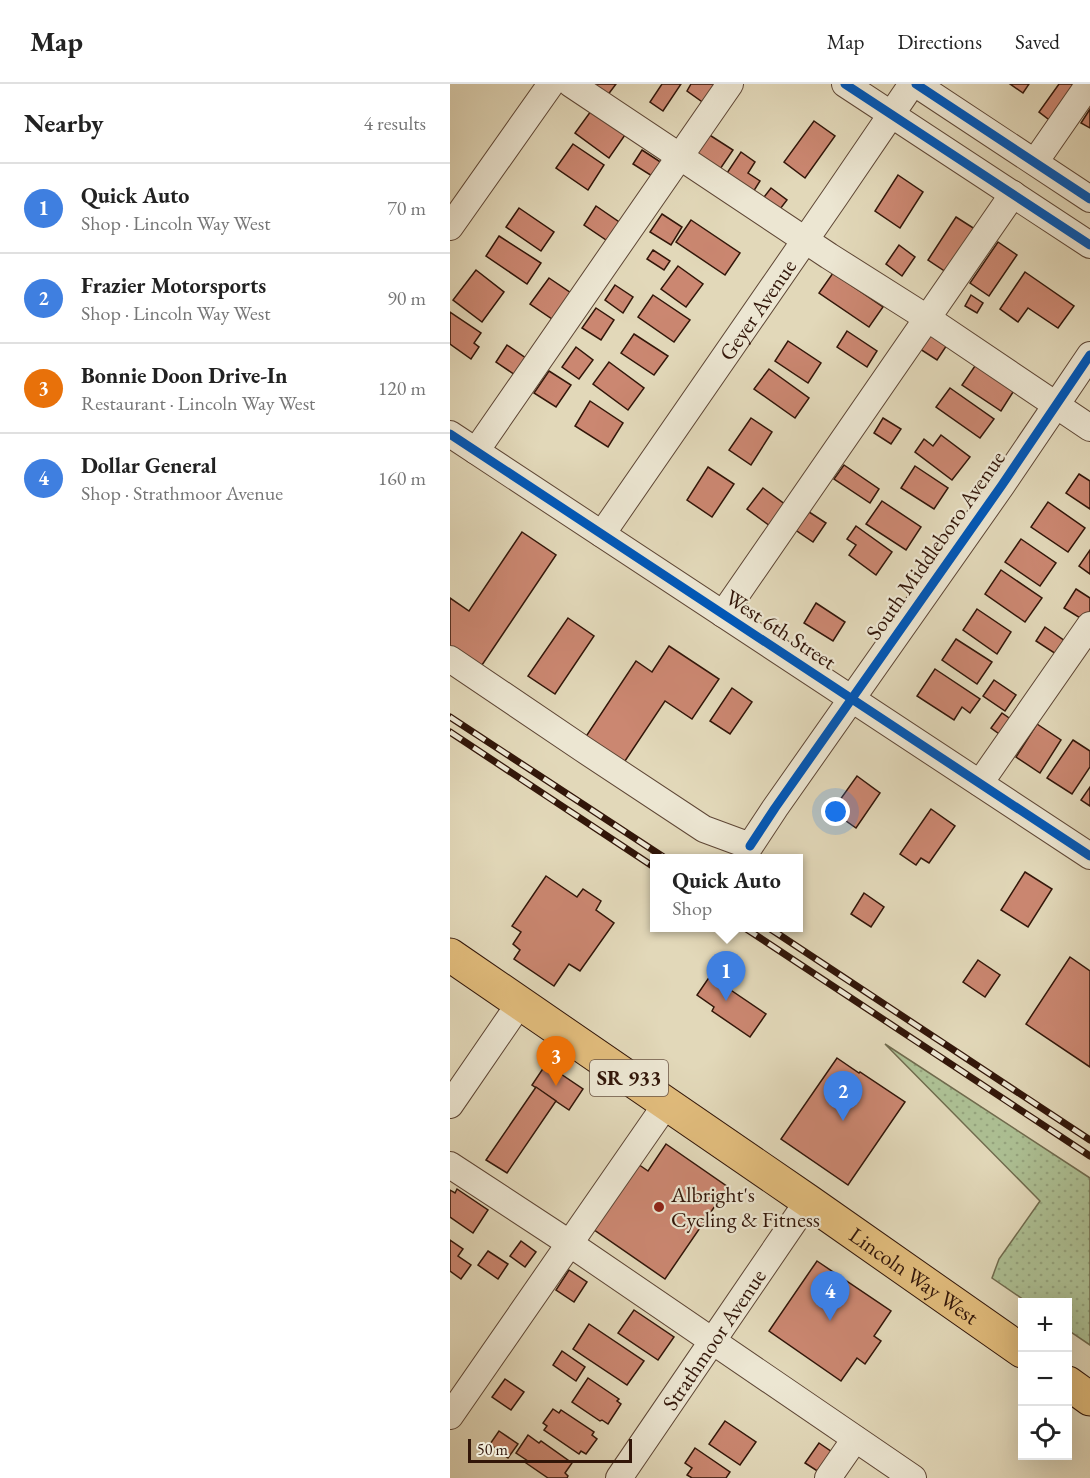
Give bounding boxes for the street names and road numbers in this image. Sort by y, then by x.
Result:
street label: Geyer Avenue [712,253,803,366]
street label: South Middleboro Avenue [859,445,1012,646]
street label: West 6th Street [720,583,842,676]
road number: SR 933 [590,1060,668,1096]
street label: Lincoln Way West [844,1220,984,1331]
street label: Strathmoor Avenue [656,1263,773,1416]

